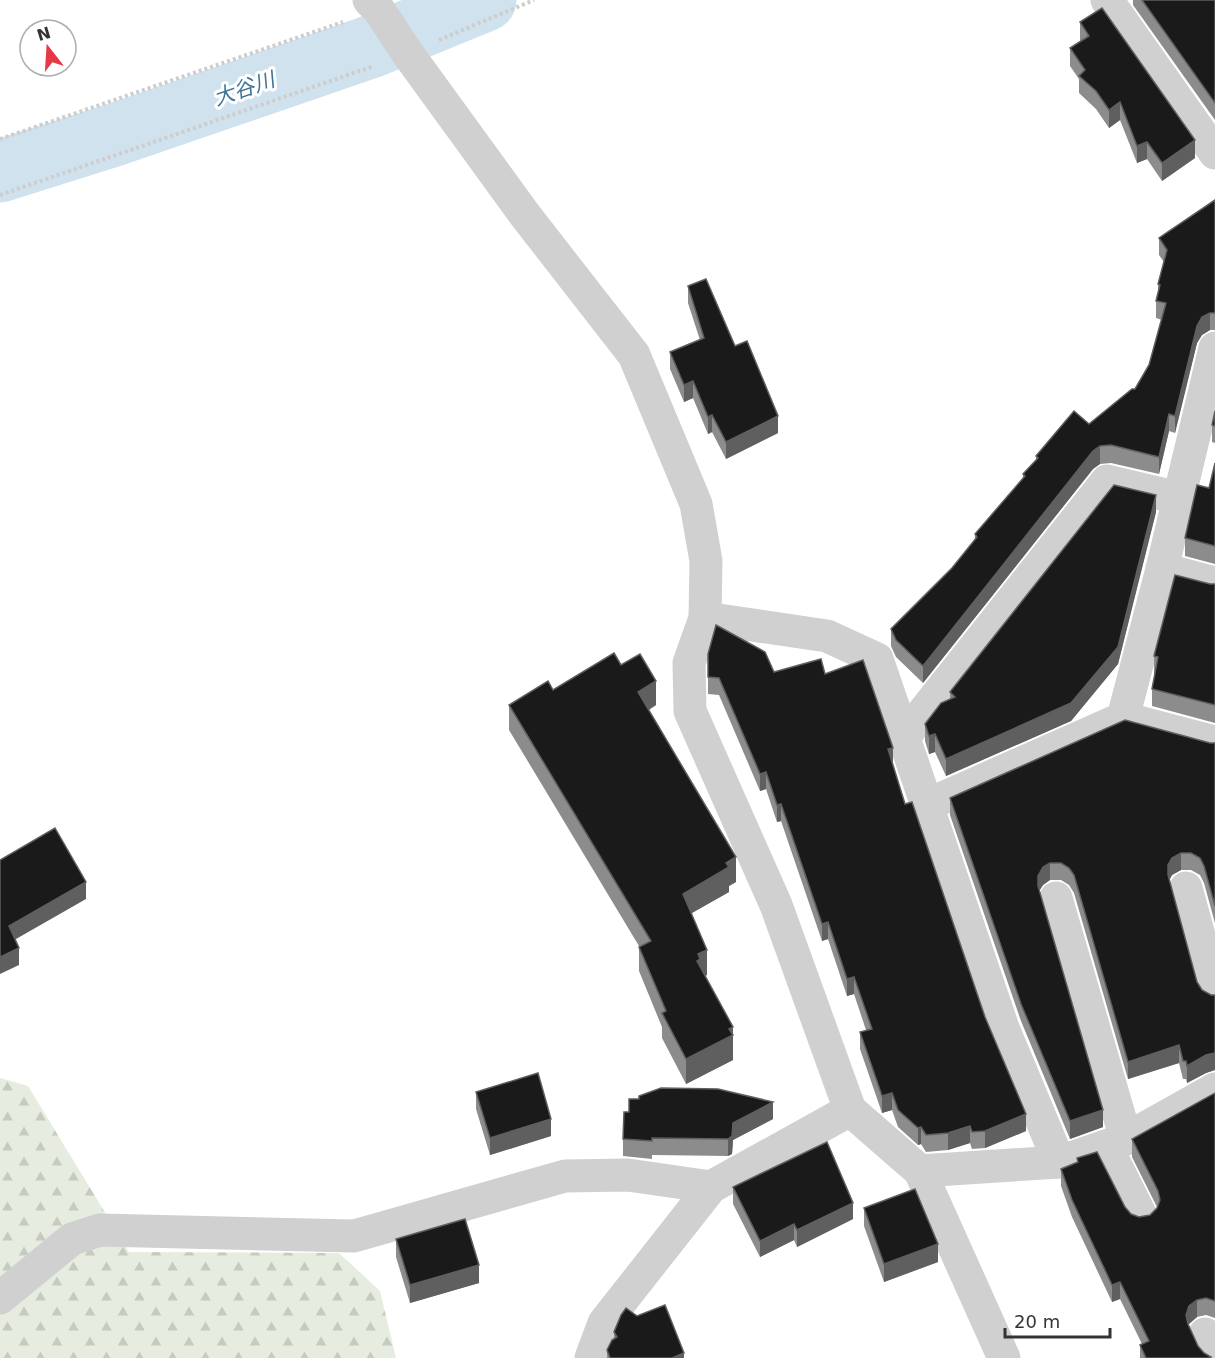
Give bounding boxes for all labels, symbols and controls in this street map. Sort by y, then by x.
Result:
north arrow [18,18,78,78]
text: N [35,23,53,45]
water label: 大谷川 [210,67,280,111]
scale bar [1005,1301,1110,1339]
text: 20 m [1014,1311,1060,1332]

